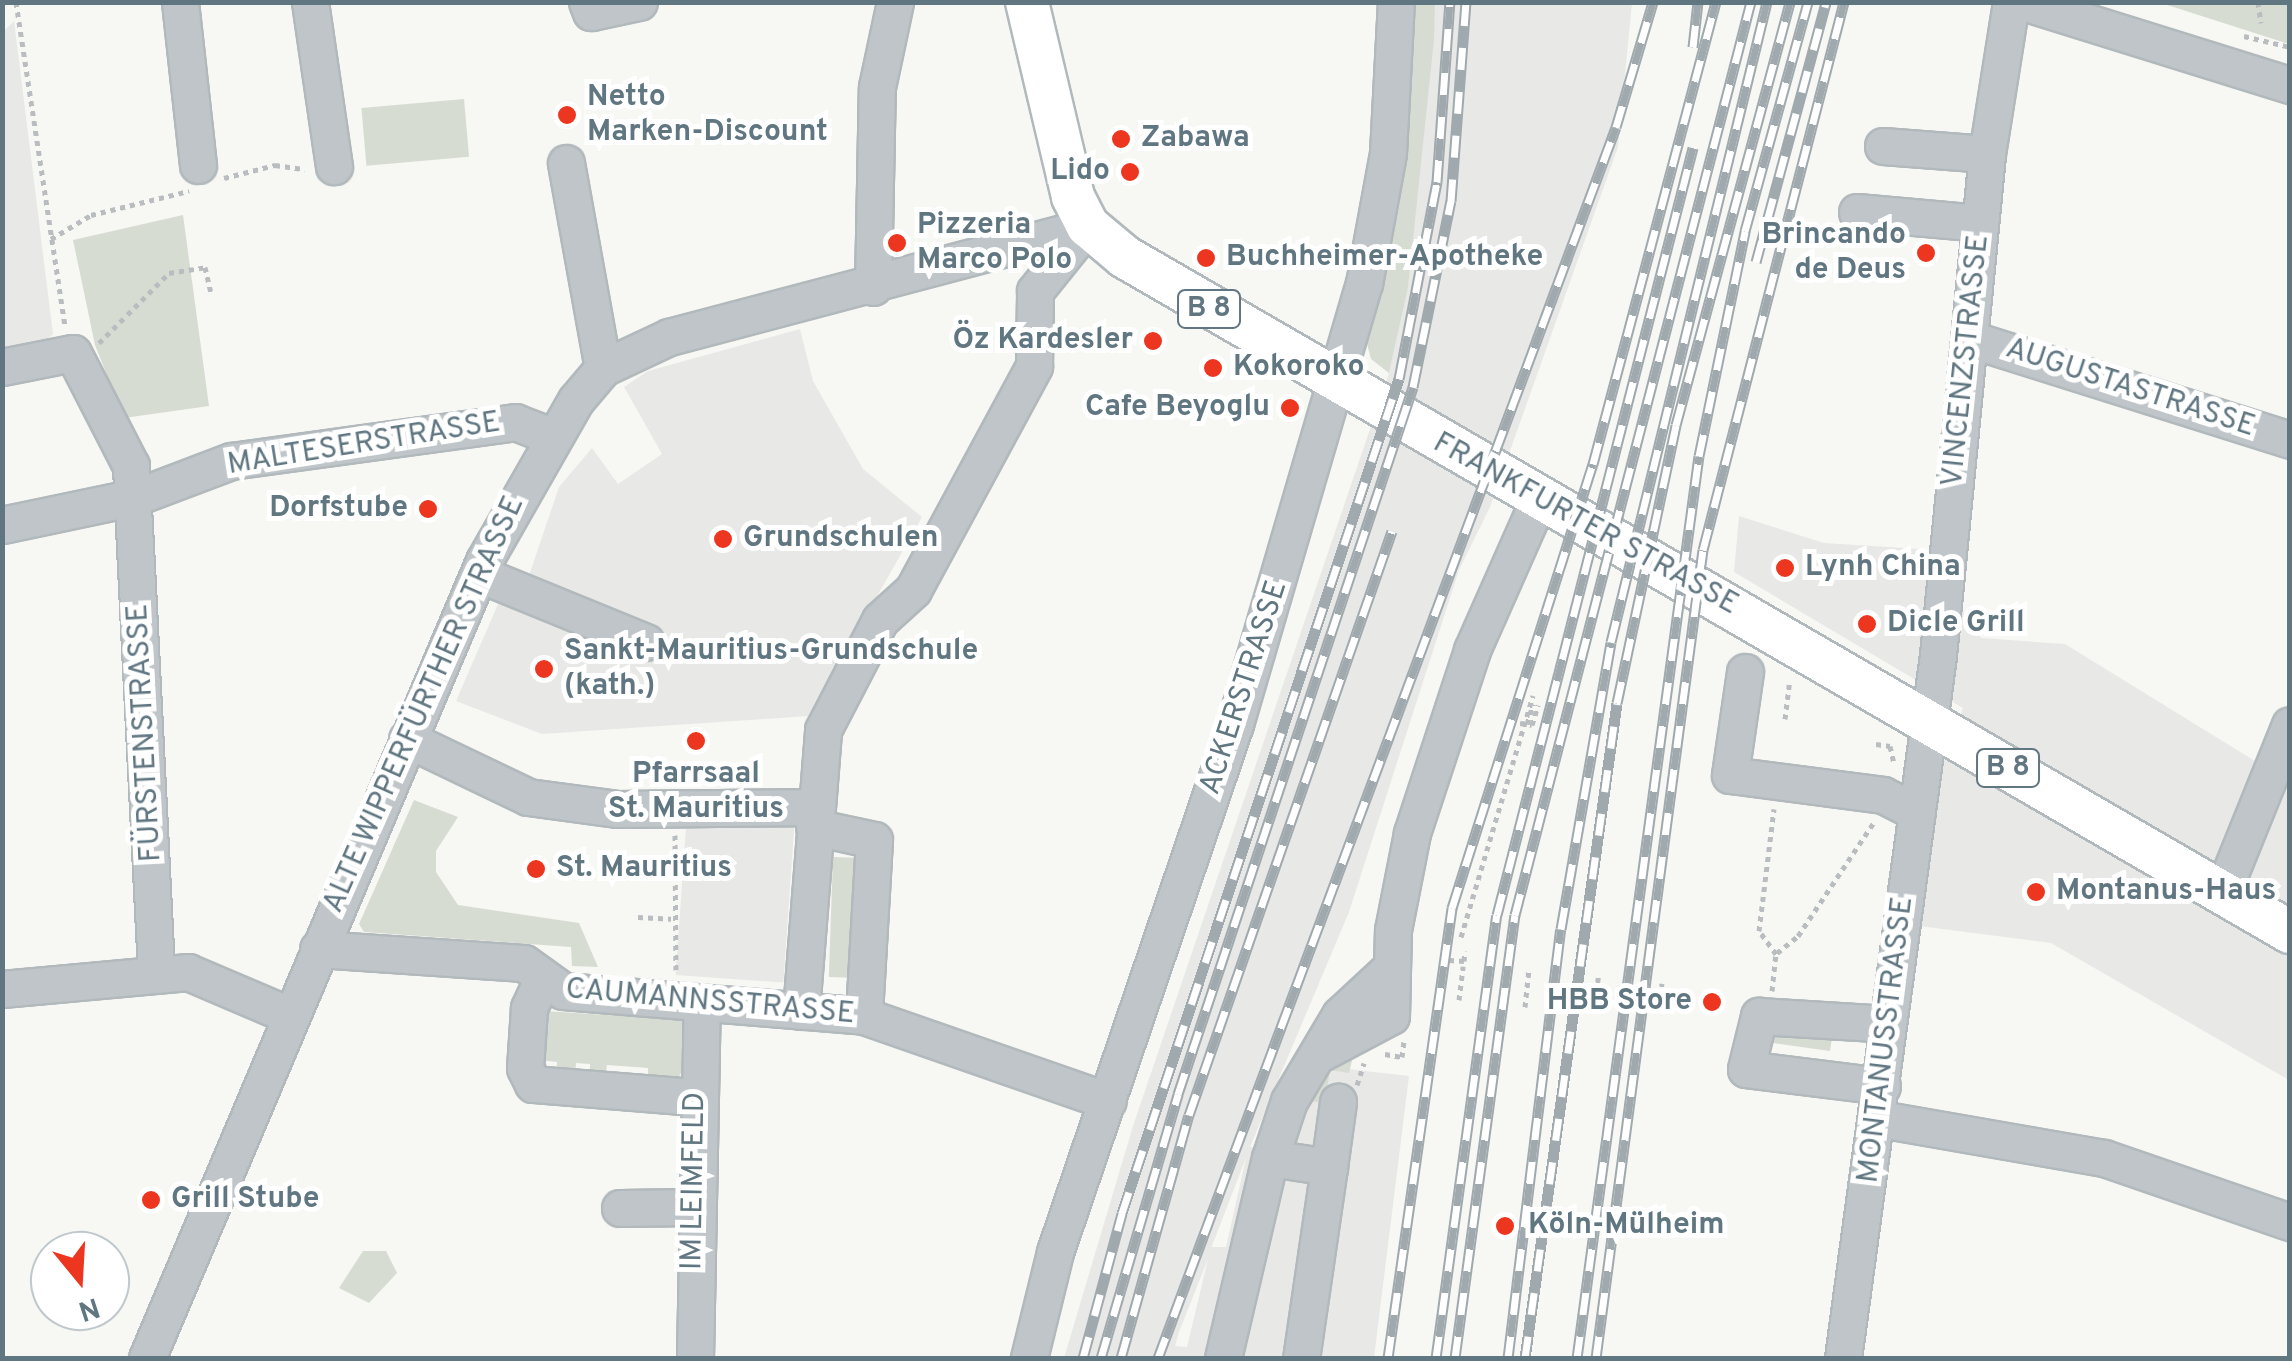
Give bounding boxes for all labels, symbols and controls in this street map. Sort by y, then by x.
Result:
place label: Netto Marken-Discount [587,80,828,150]
marker: Netto Marken-Discount [556,104,578,126]
place label: Zabawa [1141,121,1250,157]
marker: Zabawa [1110,128,1132,150]
place label: Lido [1050,154,1110,190]
marker: Lido [1119,161,1141,183]
place label: Pizzeria Marco Polo [917,208,1072,278]
place label: Brincando de Deus [1761,218,1906,288]
marker: Pizzeria Marco Polo [886,232,908,254]
street label: VINCENZSTRASSE [1936,233,1998,489]
place label: Buchheimer-Apotheke [1226,240,1543,276]
marker: Brincando de Deus [1915,242,1937,264]
marker: Buchheimer-Apotheke [1195,247,1217,269]
road number: B 8 [1176,286,1242,332]
place label: Öz Kardesler [952,323,1133,359]
marker: Öz Kardesler [1142,330,1164,352]
street label: AUGUSTASTRASSE [2001,332,2259,446]
place label: Kokoroko [1233,350,1365,386]
marker: Kokoroko [1202,357,1224,379]
place label: Cafe Beyoglu [1085,390,1270,426]
marker: Cafe Beyoglu [1279,397,1301,419]
street label: MALTESERSTRASSE [225,406,503,484]
street label: FRANKFURTER STRASSE [1426,426,1744,624]
place label: Dorfstube [269,491,408,527]
street label: ALTE WIPPERFÜRTHER STRASSE [316,491,534,919]
marker: Dorfstube [417,498,439,520]
place label: Grundschulen [743,521,939,557]
marker: Grundschulen [712,528,734,550]
place label: Lynh China [1805,550,1961,586]
marker: Lynh China [1774,557,1796,579]
street label: ACKERSTRASSE [1193,577,1297,799]
street label: FÜRSTENSTRASSE [121,603,171,863]
place label: Dicle Grill [1887,606,2025,642]
marker: Dicle Grill [1856,613,1878,635]
place label: Sankt-Mauritius-Grundschule (kath.) [564,634,978,704]
marker: Sankt-Mauritius-Grundschule (kath.) [533,658,555,680]
marker: Pfarrsaal St. Mauritius [685,730,707,752]
road number: B 8 [1976,745,2040,791]
place label: Pfarrsaal St. Mauritius [608,757,784,828]
place label: St. Mauritius [556,851,732,887]
marker: St. Mauritius [525,858,547,880]
place label: Montanus-Haus [2056,874,2276,910]
marker: Montanus-Haus [2025,881,2047,903]
street label: MONTANUSSTRASSE [1852,895,1922,1185]
street label: CAUMANNSSTRASSE [564,972,856,1034]
place label: HBB Store [1547,984,1692,1020]
marker: HBB Store [1701,991,1723,1013]
street label: IM LEIMFELD [675,1092,715,1270]
place label: Grill Stube [171,1182,319,1218]
marker: Grill Stube [140,1189,162,1211]
place label: Köln-Mülheim [1528,1208,1724,1244]
marker: Köln-Mülheim [1492,1213,1518,1239]
north arrow [30,1231,130,1331]
text: N [74,1287,104,1328]

